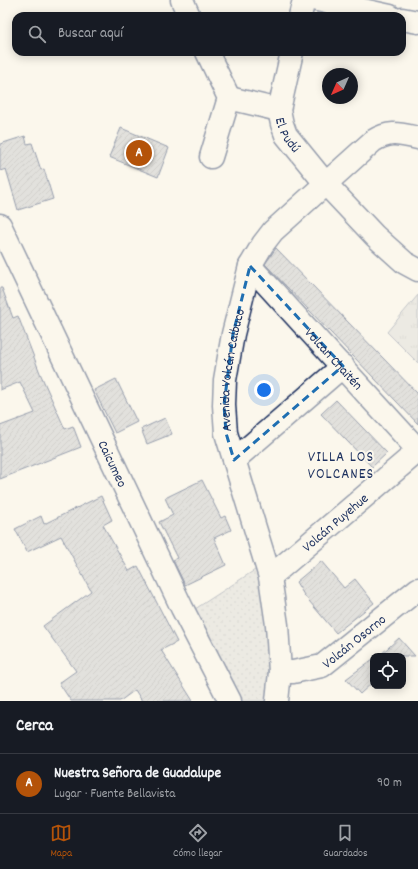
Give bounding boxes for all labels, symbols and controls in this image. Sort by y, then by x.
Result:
search box [12,12,406,56]
icon: search [26,23,48,45]
text: Buscar aquí [58,23,123,45]
north arrow [322,68,358,104]
street label: El Pudú [269,116,305,158]
pin: A [126,138,152,168]
street label: Avenida Volcán Calbuco [216,307,251,432]
street label: Volcan Chaitén [299,324,367,395]
your location [254,380,274,400]
street label: Caicumeo [92,438,131,491]
district label: VILLA LOS VOLCANES [308,447,374,486]
street label: Volcán Puyehue [298,489,374,557]
street label: Volcán Osorno [319,610,391,674]
map controls [370,653,406,689]
button: locate [370,653,406,689]
text: Cerca [16,715,53,739]
text: Nuestra Señora de Guadalupe [54,763,221,785]
text: A [25,774,33,793]
text: 90 m [377,774,402,793]
text: Lugar · Fuente Bellavista [54,785,175,804]
tab: Mapa [50,822,72,862]
tab: Cómo llegar [173,822,222,862]
tab: Guardados [323,822,368,862]

